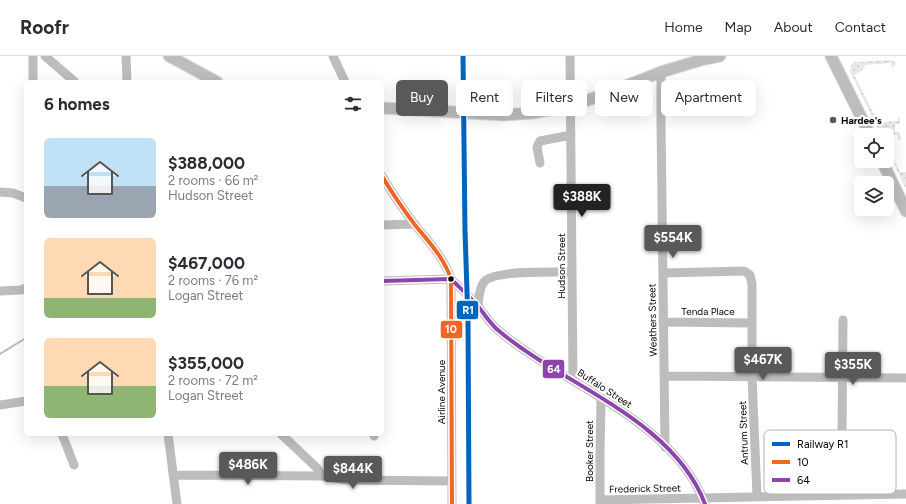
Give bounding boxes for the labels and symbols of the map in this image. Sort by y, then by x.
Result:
place label: Hardee's [841,114,882,127]
marker: Hardee's [828,115,838,125]
pin: $388K [554,184,610,218]
pin: $554K [645,225,701,259]
street label: Hudson Street [555,233,568,299]
unlabelled marker [446,274,456,284]
street label: Weathers Street [645,283,660,357]
line badge: R1 [456,300,479,320]
text: R1 [462,304,474,317]
street label: Tenda Place [681,305,735,318]
line badge: 10 [440,320,463,339]
text: 10 [445,323,457,336]
pin: $467K [735,347,791,381]
pin: $355K [825,352,881,386]
street label: Airline Avenue [435,359,448,424]
line badge: 64 [542,359,565,379]
text: 64 [547,363,561,376]
street label: Buffalo Street [575,366,635,411]
street label: Antrum Street [736,401,751,465]
street label: Booker Street [583,420,596,482]
legend [764,430,896,494]
text: Railway R1 [797,438,848,451]
pin: $486K [220,452,276,486]
pin: $844K [325,456,381,490]
text: 10 [797,456,809,469]
text: 64 [797,474,810,487]
street label: Frederick Street [609,481,681,496]

